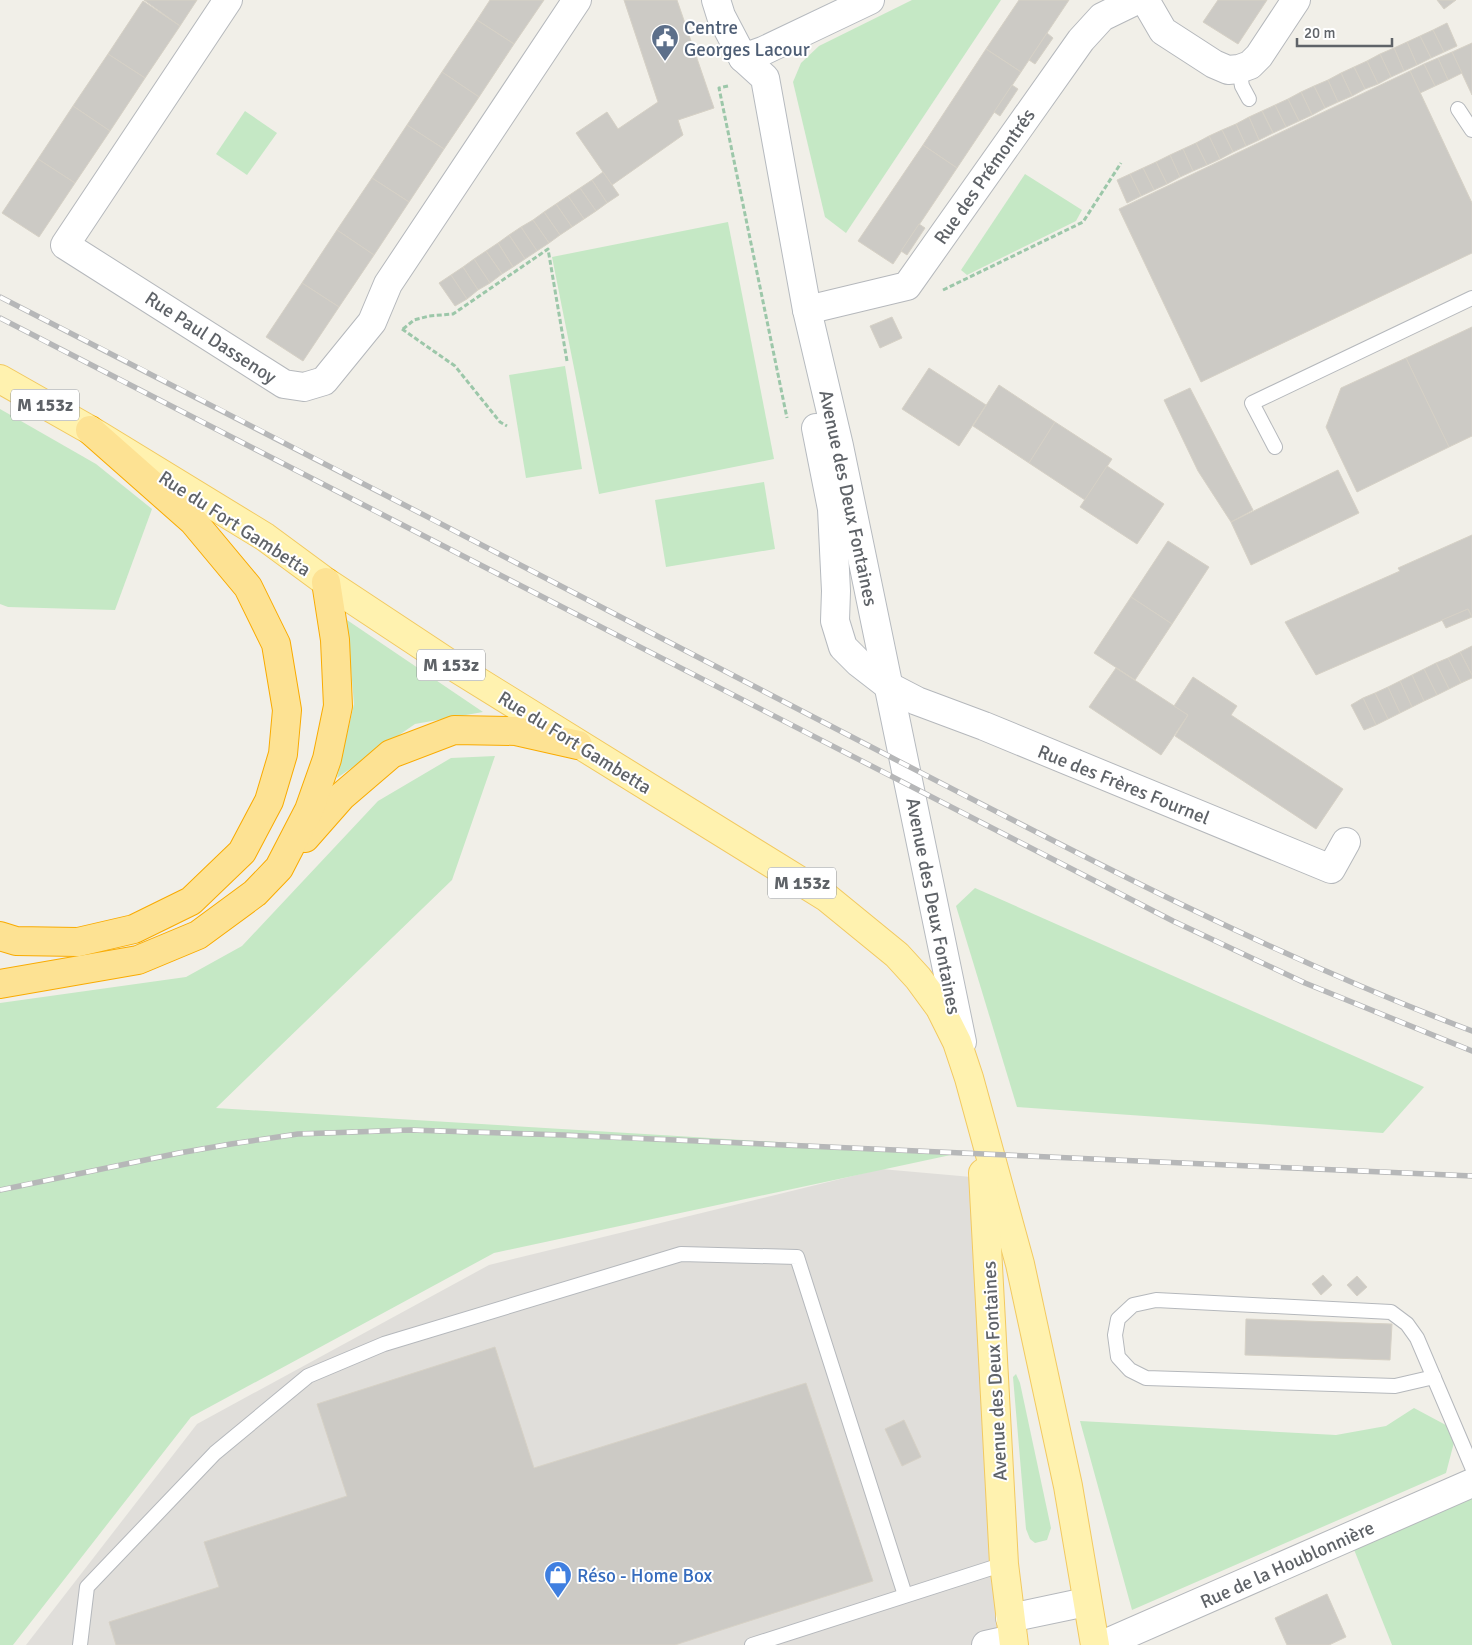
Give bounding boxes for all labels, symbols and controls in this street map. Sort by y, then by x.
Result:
scale bar [1297,15,1392,47]
place label: Centre Georges Lacour [684,16,810,62]
public building icon: Centre Georges Lacour [650,23,680,62]
text: 20 m [1304,24,1335,42]
street label: Rue des Prémontrés [929,104,1041,249]
street label: Rue Paul Dassenoy [140,286,281,389]
street label: Avenue des Deux Fontaines [813,388,883,608]
road number: M 153z [11,390,79,420]
street label: Rue du Fort Gambetta [154,466,315,582]
road number: M 153z [417,650,485,680]
street label: Rue du Fort Gambetta [493,686,656,800]
street label: Rue des Frères Fournel [1034,739,1213,830]
street label: Avenue des Deux Fontaines [900,796,966,1017]
road number: M 153z [768,868,836,898]
street label: Avenue des Deux Fontaines [977,1260,1013,1481]
street label: Rue de la Houblonnière [1197,1516,1378,1614]
shop icon: Réso - Home Box [543,1560,573,1599]
place label: Réso - Home Box [577,1564,712,1588]

